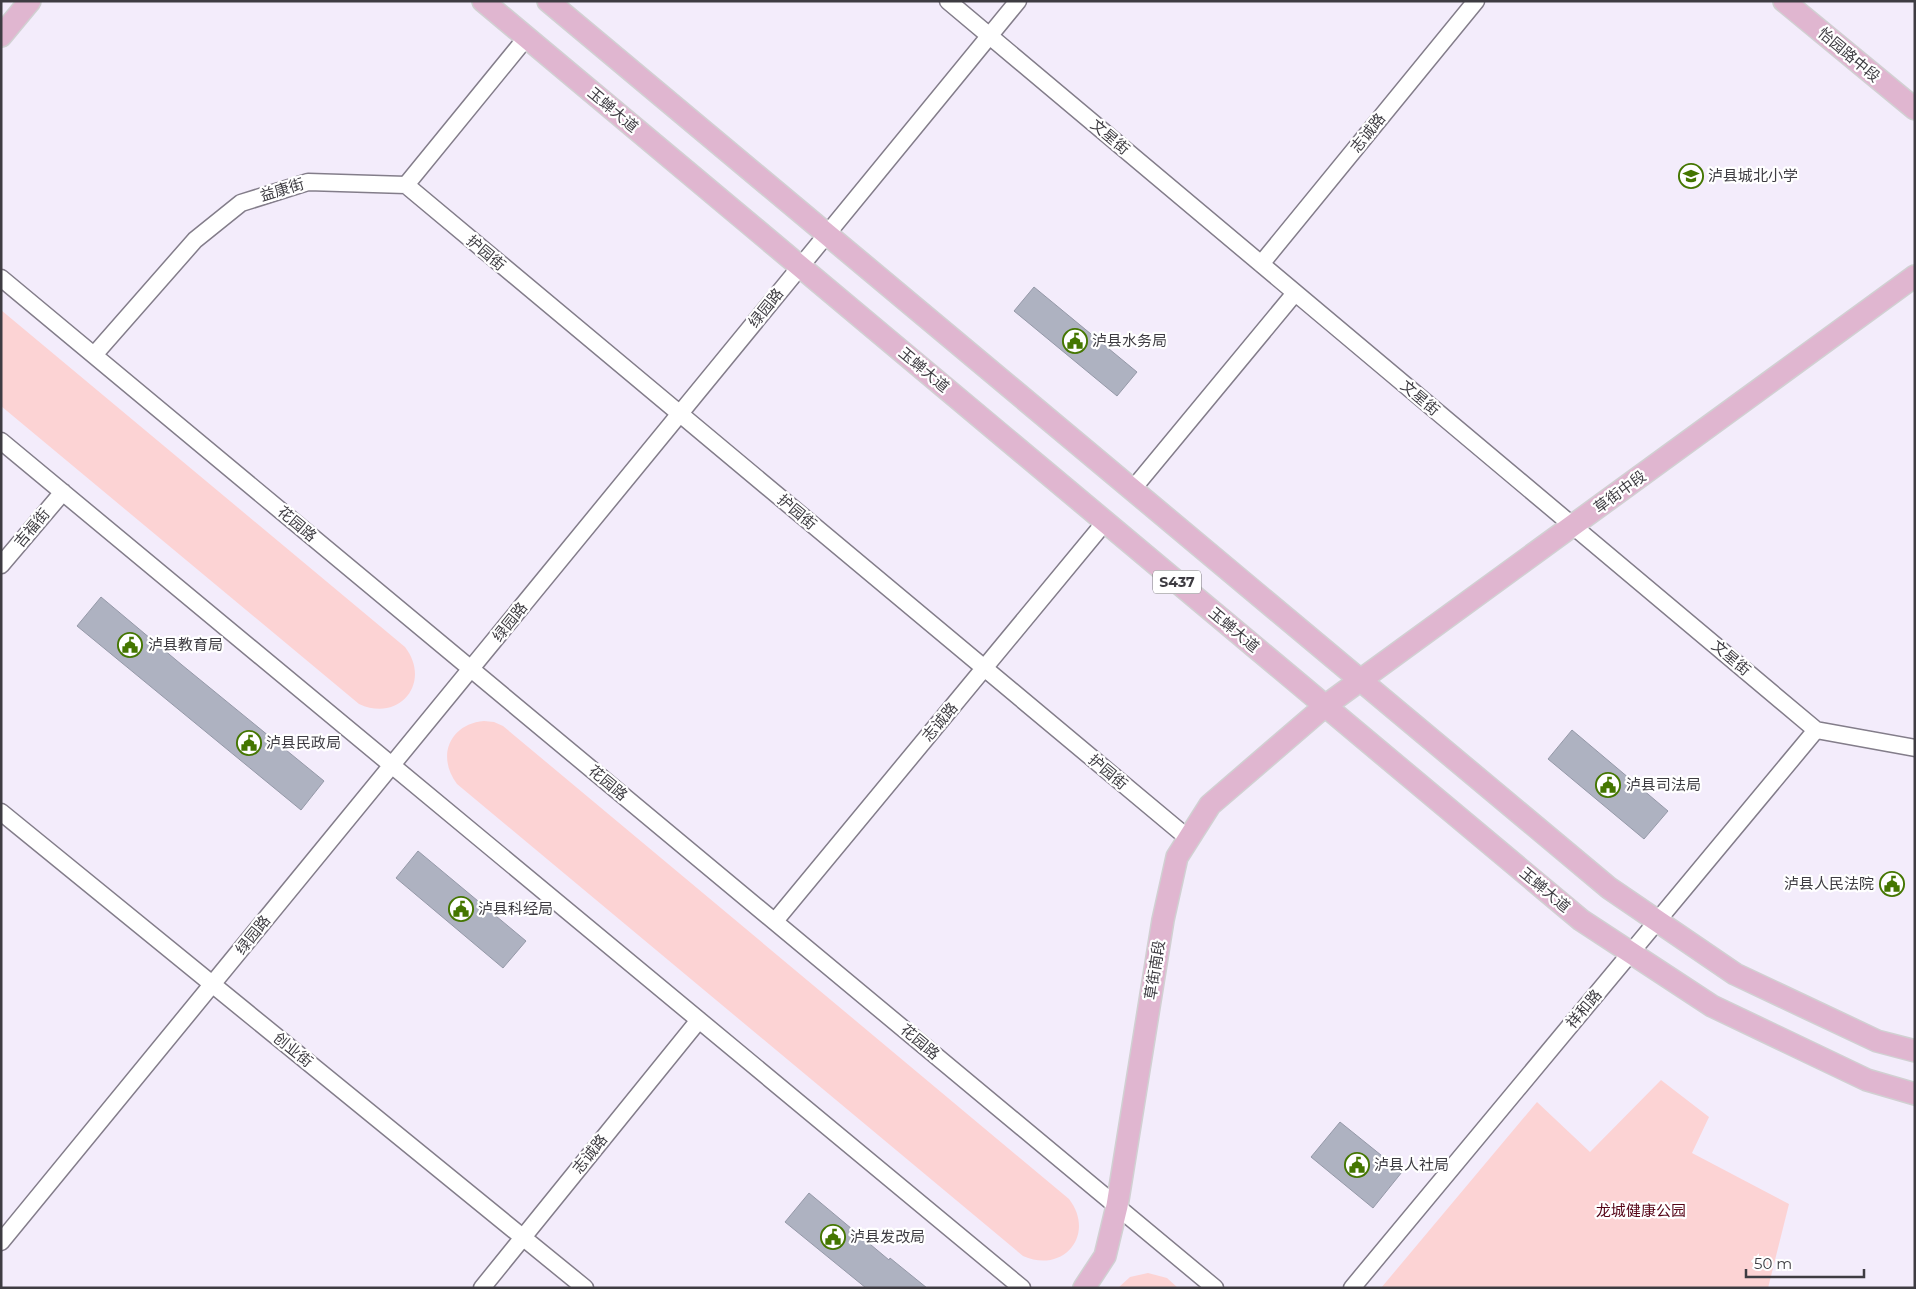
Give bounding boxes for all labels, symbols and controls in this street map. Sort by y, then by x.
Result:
street label: 怡园路中段 [1814,23,1884,86]
street label: 玉蝉大道 [584,83,642,136]
street label: 志诚路 [1346,109,1389,156]
street label: 文星街 [1087,115,1134,158]
school or university icon: 泸县城北小学 [1678,163,1704,189]
place label: 泸县城北小学 [1708,166,1798,185]
street label: 益康街 [258,174,306,205]
street label: 护园街 [463,231,510,274]
street label: 绿园路 [744,284,787,331]
public building icon: 泸县水务局 [1062,328,1088,354]
place label: 泸县水务局 [1092,331,1167,350]
street label: 玉蝉大道 [895,343,953,396]
street label: 文星街 [1397,376,1444,419]
street label: 草街中段 [1590,466,1650,517]
street label: 护园街 [774,490,821,533]
street label: 花园路 [274,502,321,545]
street label: 吉福街 [10,504,53,551]
road number: S437 [1153,570,1201,594]
street label: 绿园路 [488,598,531,645]
street label: 玉蝉大道 [1205,603,1263,656]
public building icon: 泸县教育局 [117,632,143,658]
place label: 泸县教育局 [148,635,223,654]
street label: 文星街 [1708,636,1755,679]
street label: 志诚路 [918,698,961,745]
public building icon: 泸县民政局 [236,730,262,756]
place label: 泸县民政局 [266,733,341,752]
street label: 护园街 [1085,750,1132,793]
street label: 花园路 [585,761,632,804]
public building icon: 泸县司法局 [1595,772,1621,798]
place label: 泸县司法局 [1626,775,1701,794]
street label: 玉蝉大道 [1516,863,1574,916]
public building icon: 泸县人民法院 [1879,871,1905,897]
place label: 泸县人民法院 [1784,874,1874,893]
public building icon: 泸县科经局 [448,896,474,922]
place label: 泸县科经局 [478,899,553,918]
street label: 绿园路 [231,911,274,958]
street label: 草街南段 [1140,939,1169,1001]
street label: 祥和路 [1562,985,1605,1032]
street label: 花园路 [897,1020,944,1063]
street label: 创业街 [270,1028,317,1071]
street label: 志诚路 [568,1130,611,1177]
public building icon: 泸县人社局 [1344,1152,1370,1178]
place label: 泸县人社局 [1374,1155,1449,1174]
park label: 龙城健康公园 [1596,1201,1686,1220]
public building icon: 泸县发改局 [820,1224,846,1250]
place label: 泸县发改局 [850,1227,925,1246]
scale bar [1746,1246,1864,1278]
text: 50 m [1754,1254,1792,1273]

